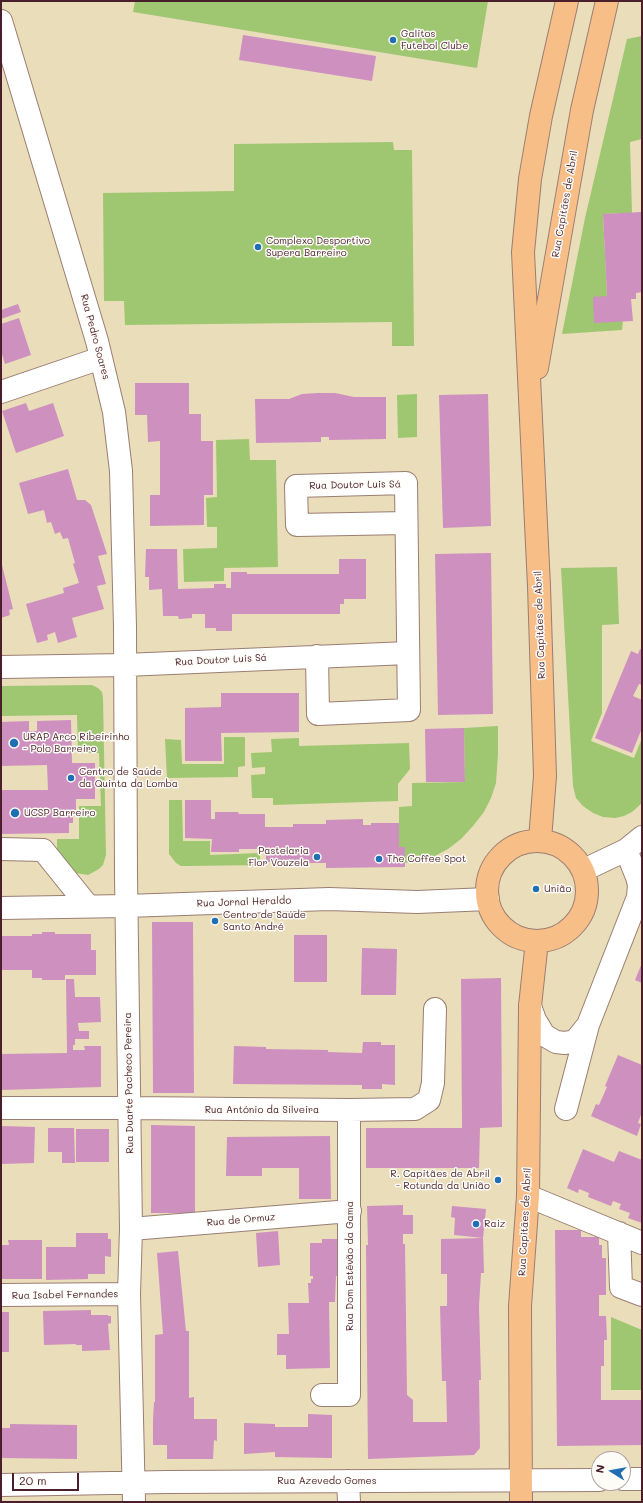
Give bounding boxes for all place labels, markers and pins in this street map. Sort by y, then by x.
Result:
place label: Galitos Futebol Clube [401,28,468,52]
marker: Galitos Futebol Clube [388,35,398,45]
place label: Complexo Desportivo Supera Barreiro [266,235,370,258]
marker: Complexo Desportivo Supera Barreiro [253,242,263,252]
place label: URAP Arco Ribeirinho - Polo Barreiro [23,731,130,754]
marker: URAP Arco Ribeirinho - Polo Barreiro [8,737,20,749]
place label: Centro de Saúde da Quinta da Lomba [79,766,178,790]
marker: Centro de Saúde da Quinta da Lomba [66,773,76,783]
marker: UCSP Barreiro [9,807,21,819]
place label: UCSP Barreiro [24,807,95,819]
place label: Pastelaria Flor Vouzela [248,845,309,868]
marker: Pastelaria Flor Vouzela [312,852,322,862]
place label: The Coffee Spot [387,853,466,865]
marker: The Coffee Spot [374,854,384,864]
place label: União [544,883,571,895]
marker: União [531,884,541,894]
place label: Centro de Saúde Santo André [223,909,306,932]
marker: Centro de Saúde Santo André [210,916,220,926]
place label: R. Capitães de Abril - Rotunda da União [390,1168,490,1192]
marker: R. Capitães de Abril - Rotunda da União [493,1175,503,1185]
place label: Raiz [484,1218,505,1230]
marker: Raiz [471,1219,481,1229]

